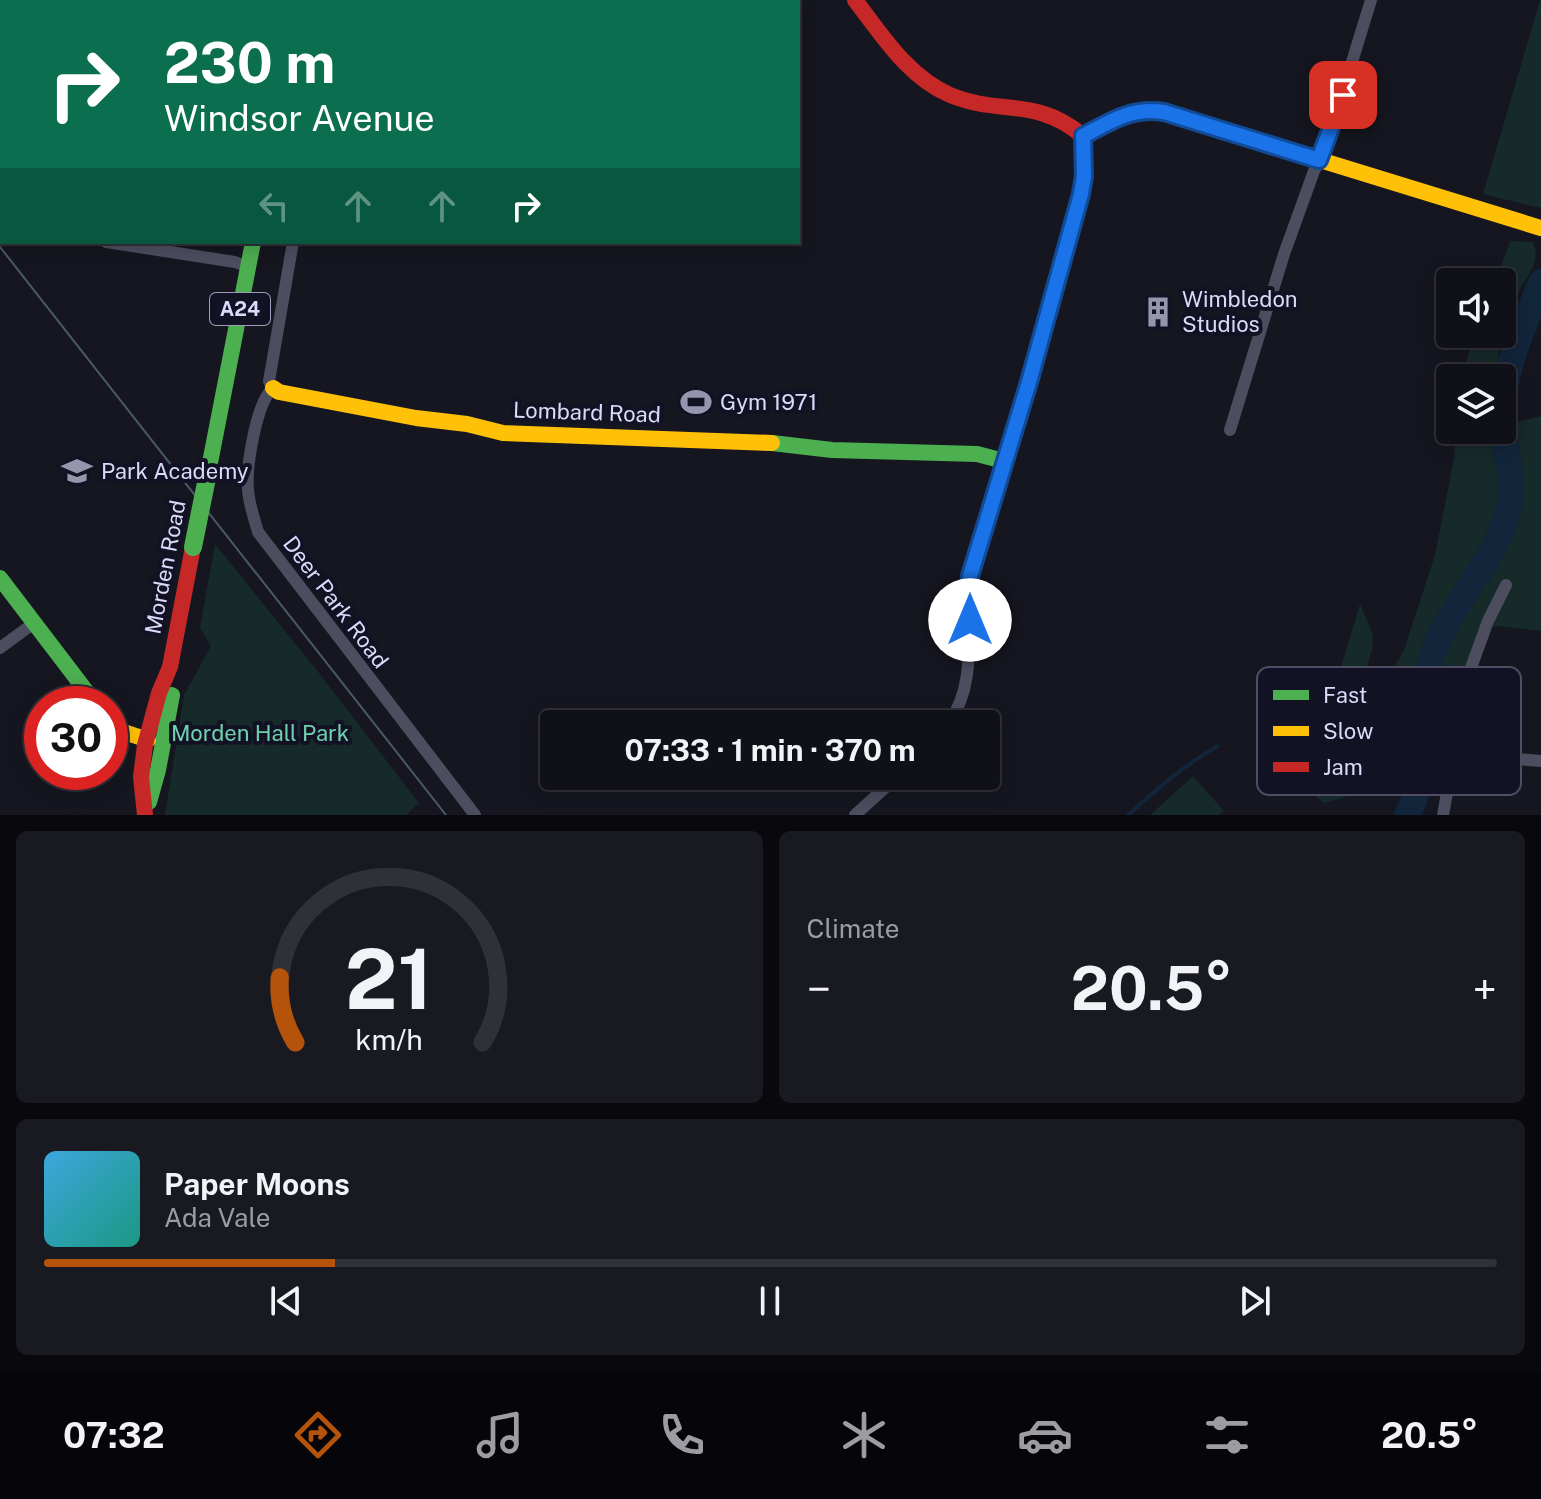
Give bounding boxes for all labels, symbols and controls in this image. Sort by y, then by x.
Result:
text: 230 m [164,30,336,96]
icon: right [32,32,136,136]
pin [1309,61,1377,129]
icon: arrive [1321,73,1365,117]
text: Windsor Avenue [164,97,435,139]
icon: left [252,184,296,228]
icon: ahead [336,184,380,228]
icon: ahead [420,184,464,228]
icon: right [504,184,548,228]
map controls [1436,268,1516,444]
button: sound [1436,268,1516,348]
place label: Wimbledon Studios [1182,286,1298,337]
road number: A24 [210,293,270,325]
building icon: Wimbledon Studios [1141,295,1175,329]
button: layers [1436,364,1516,444]
sports icon: Gym 1971 [679,385,713,419]
place label: Gym 1971 [720,389,817,415]
street label: Lombard Road [513,396,661,428]
school or university icon: Park Academy [60,454,94,488]
place label: Park Academy [101,458,249,484]
street label: Morden Road [139,498,191,636]
street label: Deer Park Road [278,531,394,673]
position arrow [928,578,1012,662]
legend [1257,667,1521,795]
text: Fast [1323,682,1367,708]
speed limit sign: 30 [24,686,128,790]
text: Slow [1323,718,1373,744]
park label: Morden Hall Park [171,720,349,746]
text: 07:33 · 1 min · 370 m [624,732,916,768]
text: Jam [1323,754,1363,780]
text: Climate [807,913,900,944]
text: 21 [345,930,433,1028]
text: 20.5° [1071,953,1233,1024]
text: − [807,963,831,1015]
text: + [1473,963,1497,1015]
text: km/h [356,1023,423,1056]
text: Paper Moons [164,1166,350,1202]
text: Ada Vale [164,1202,270,1233]
icon: previous [264,1279,308,1323]
icon: pause [748,1279,792,1323]
icon: next [1233,1279,1277,1323]
icon: directions [290,1407,346,1463]
icon: music [472,1407,528,1463]
icon: phone [654,1407,710,1463]
icon: climate [836,1407,892,1463]
icon: car [1017,1407,1073,1463]
icon: filters [1199,1407,1255,1463]
text: 07:32 [63,1414,165,1456]
text: 20.5° [1381,1414,1478,1456]

